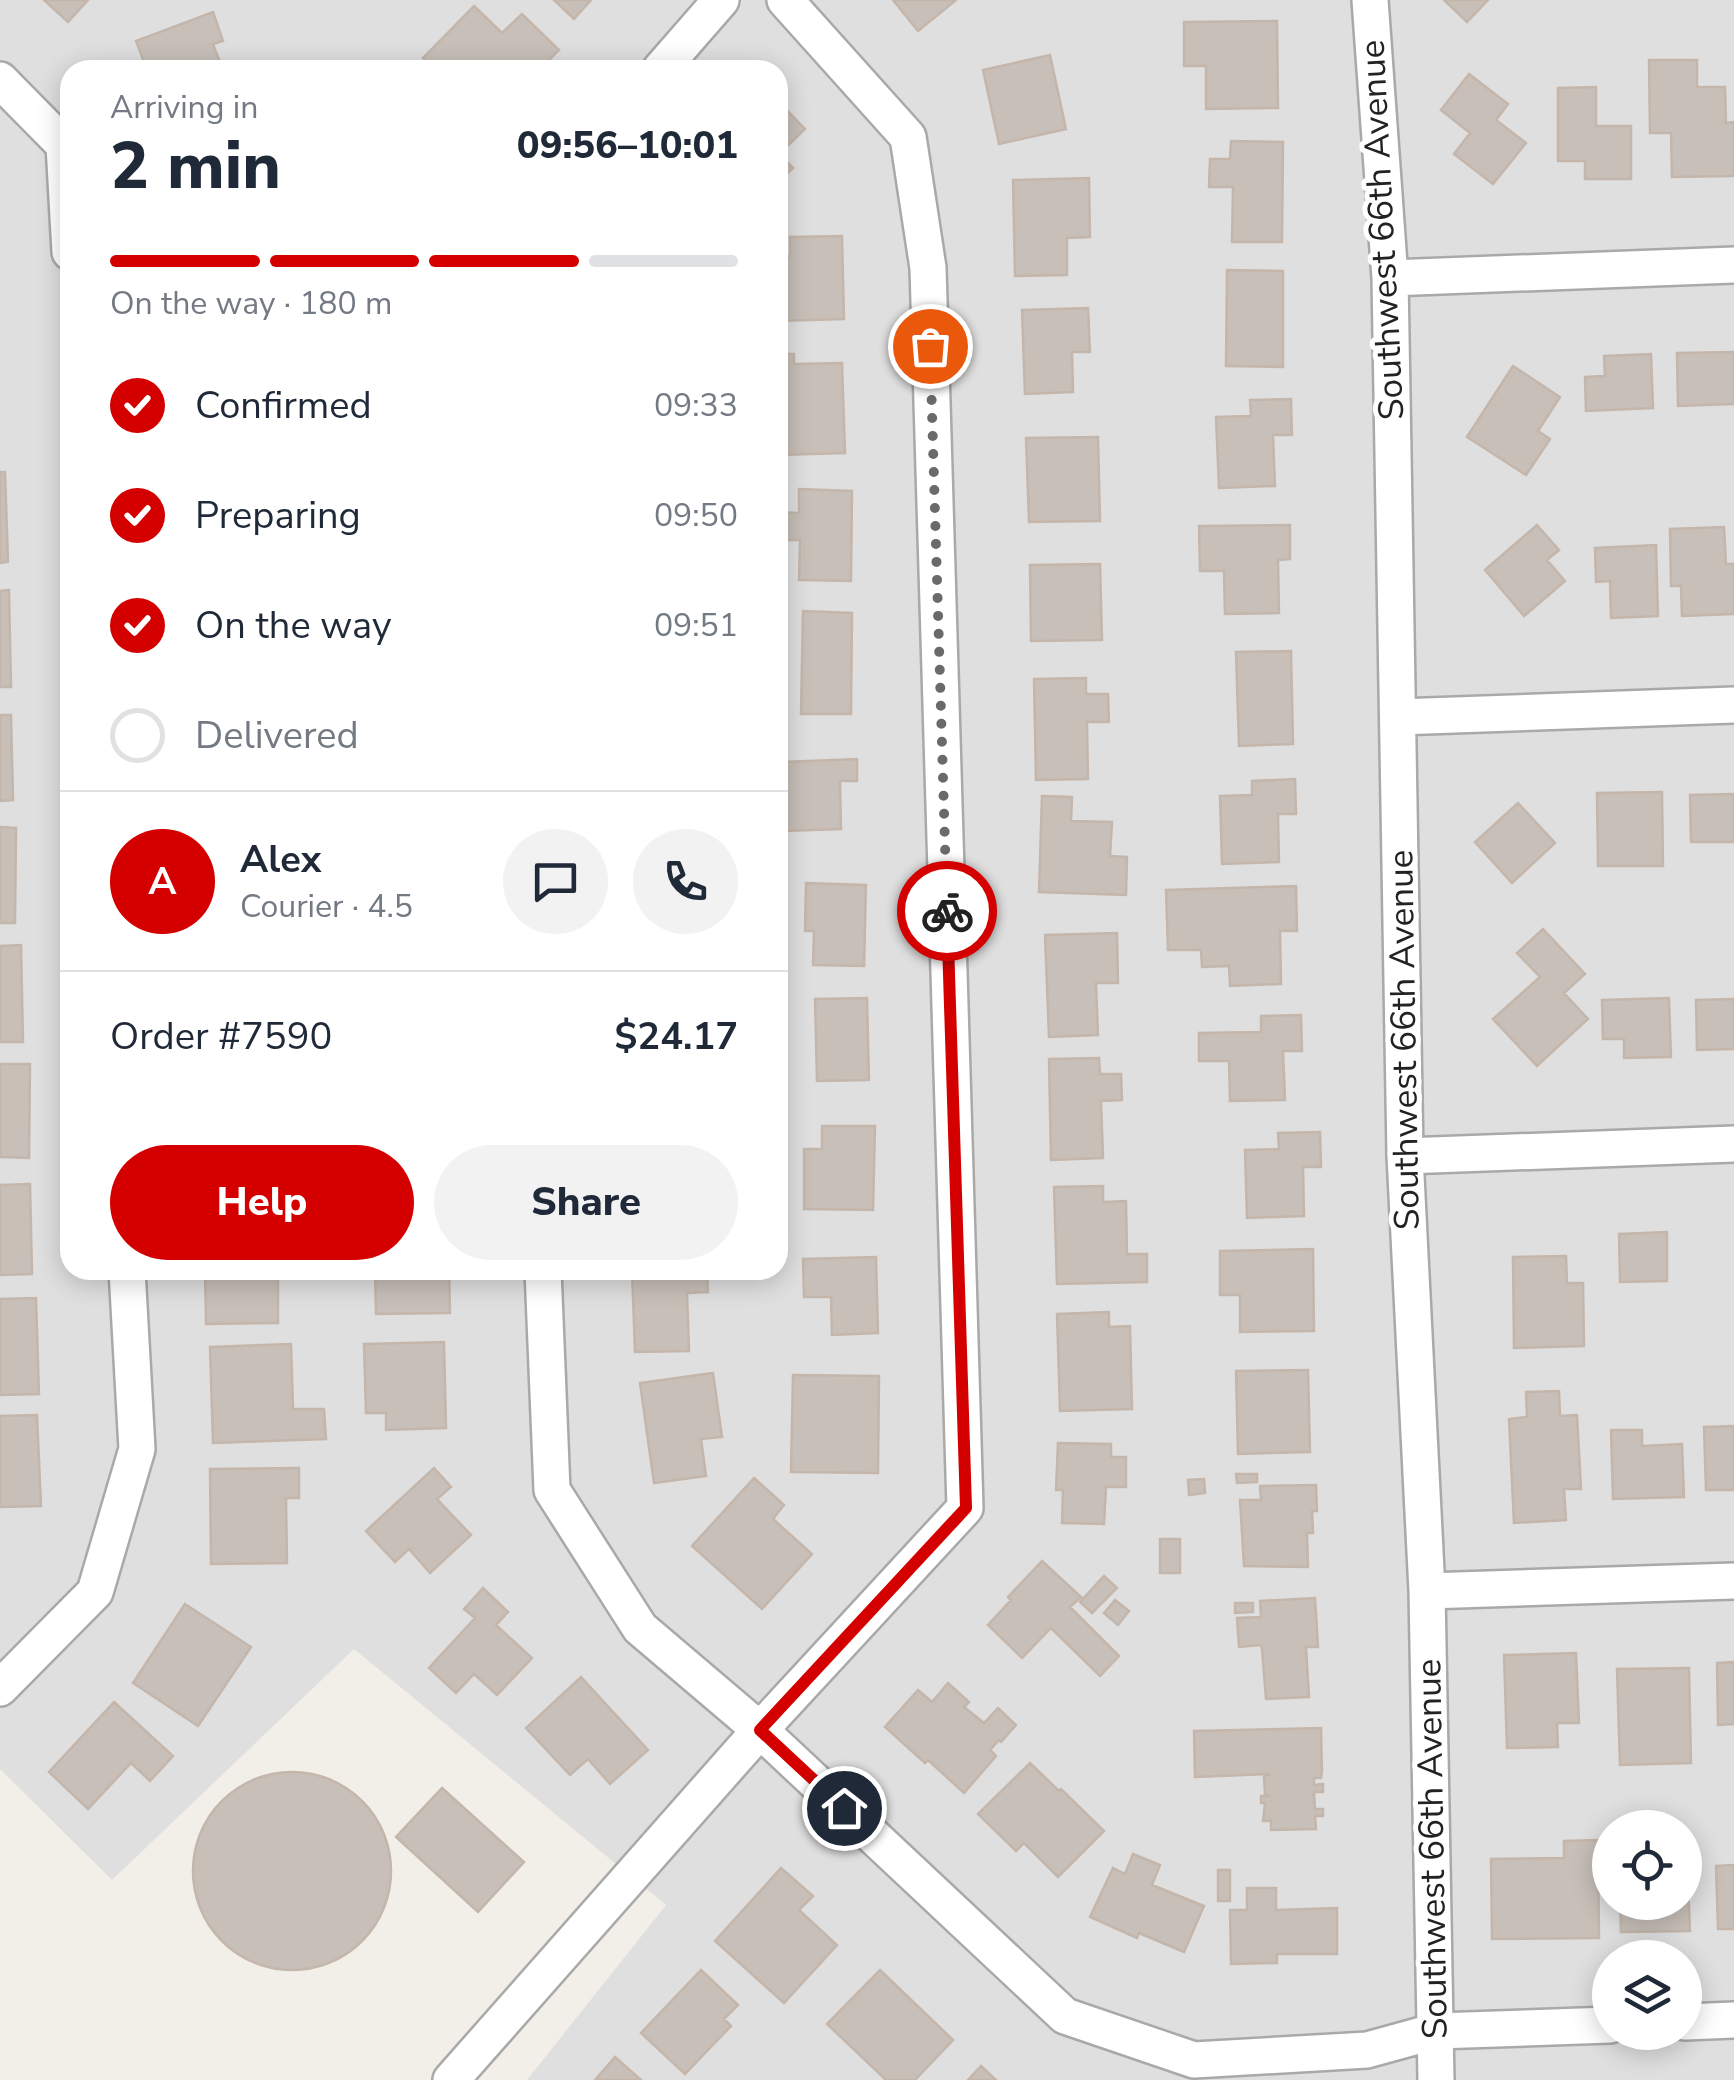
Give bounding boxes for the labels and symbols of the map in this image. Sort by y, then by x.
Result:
street label: Southwest 66th Avenue [1349,39,1415,421]
pin [888,304,973,389]
street label: Southwest 66th Avenue [1377,849,1431,1231]
courier [897,861,997,961]
street label: Southwest 66th Avenue [1405,1658,1459,2040]
pin [802,1766,887,1851]

